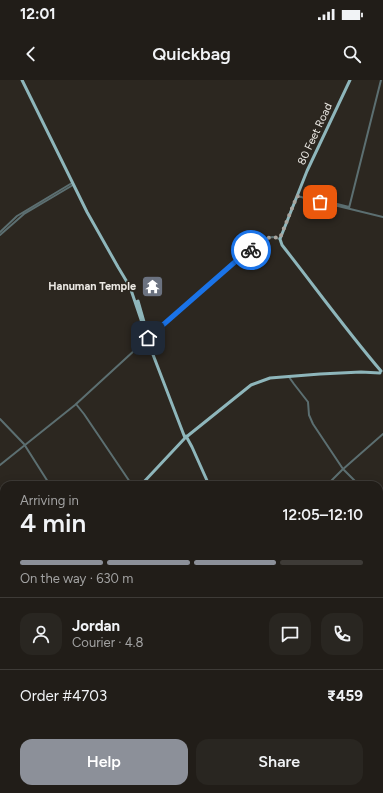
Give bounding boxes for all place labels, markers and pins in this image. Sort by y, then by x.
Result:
pin [303,185,337,219]
temple icon: Hanuman Temple [139,273,165,299]
place label: Hanuman Temple [48,280,136,293]
pin [131,321,165,355]

